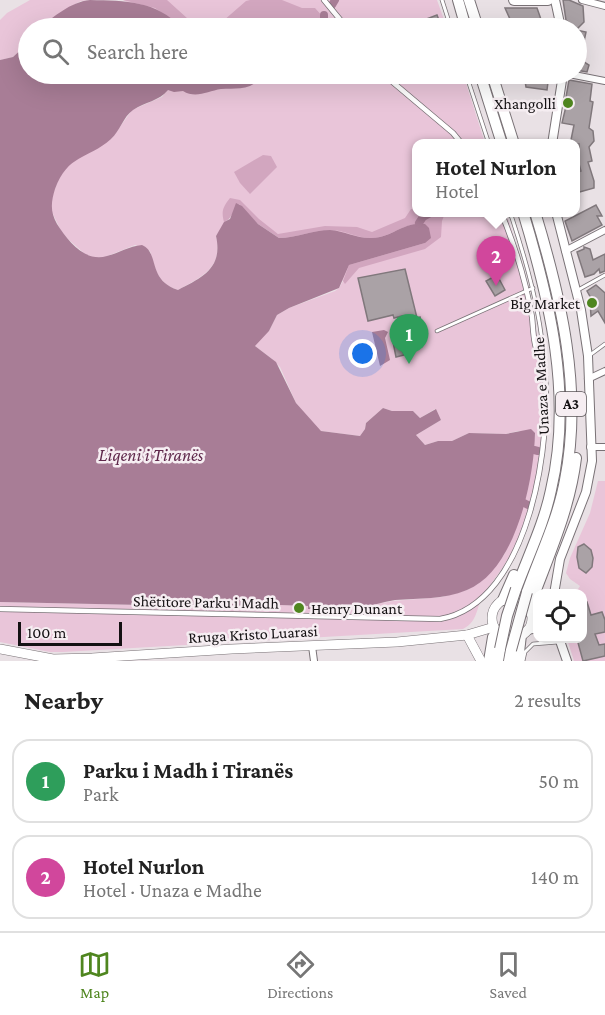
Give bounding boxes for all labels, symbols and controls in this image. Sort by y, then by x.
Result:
search box [18,18,587,84]
icon: search [39,35,72,68]
text: Search here [87,39,188,64]
place label: Xhangolli [494,95,556,113]
marker: Xhangolli [561,96,575,110]
popup [412,139,580,217]
text: Hotel Nurlon [435,155,557,180]
text: Hotel [435,180,479,202]
pin: 2 [476,236,516,286]
place label: Big Market [510,295,581,313]
marker: Big Market [585,296,599,310]
pin: 1 [390,314,428,364]
street label: Unaza e Madhe [530,336,552,436]
your location [348,339,377,368]
road number: A3 [556,392,586,416]
water label: Liqeni i Tiranës [99,445,204,465]
map controls [533,589,587,643]
button: locate [533,589,587,643]
street label: Shëtitore Parku i Madh [133,592,279,612]
place label: Henry Dunant [311,600,403,618]
marker: Henry Dunant [292,601,306,615]
scale bar [18,619,122,646]
street label: Rruga Kristo Luarasi [188,622,318,647]
text: 100 m [27,624,66,641]
text: Nearby [24,686,103,715]
text: 2 results [514,689,581,711]
text: Parku i Madh i Tiranës [83,758,293,783]
text: 1 [42,770,49,792]
text: 50 m [538,770,579,792]
text: Park [83,783,119,805]
text: Hotel Nurlon [83,854,204,879]
text: 2 [40,866,51,888]
text: 140 m [531,866,579,888]
text: Hotel · Unaza e Madhe [83,879,262,901]
tab: Map [78,948,111,1001]
tab: Directions [267,948,333,1001]
tab: Saved [489,948,527,1001]

